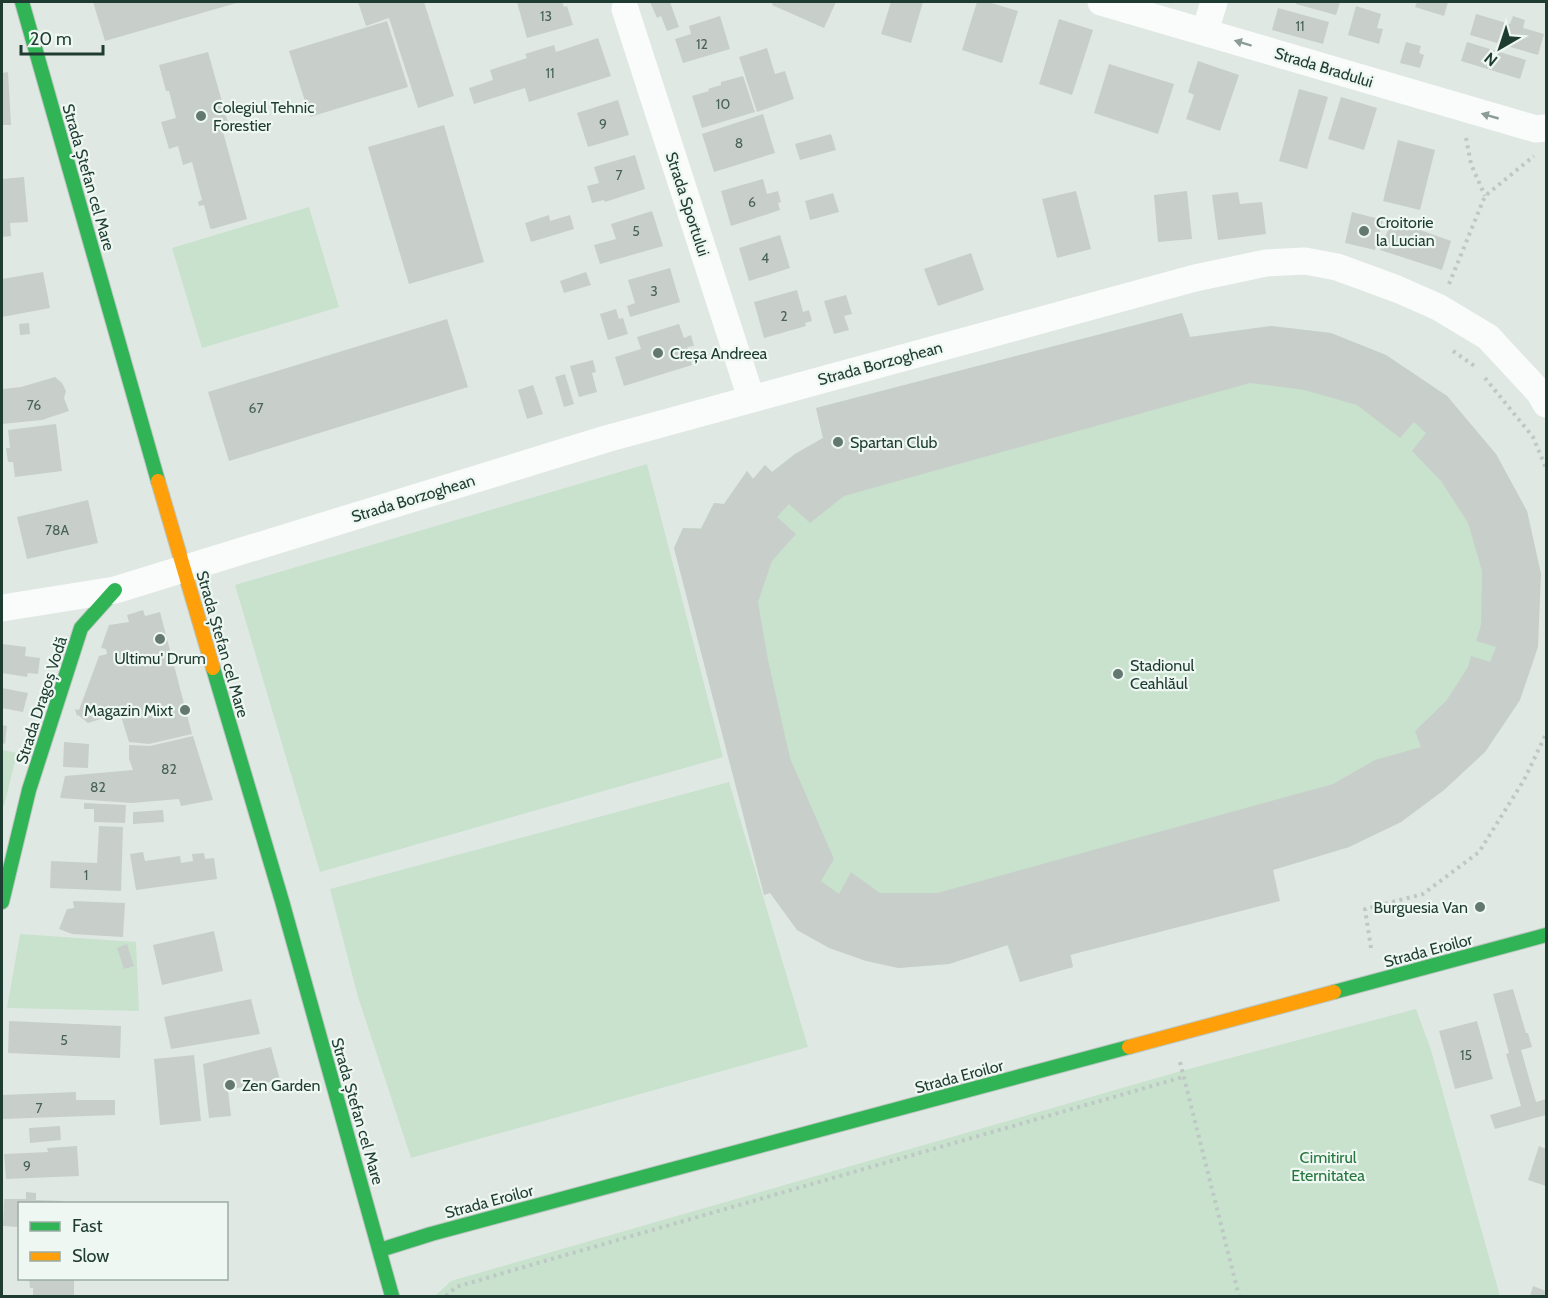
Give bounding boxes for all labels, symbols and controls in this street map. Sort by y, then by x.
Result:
house number: 13 [540,7,552,25]
house number: 11 [1295,17,1305,35]
scale bar [21,18,104,56]
north arrow [1470,18,1530,78]
text: 20 m [30,28,72,50]
house number: 12 [696,35,708,53]
one-way arrow [1234,38,1252,47]
street label: Strada Bradului [1272,43,1375,92]
text: N [1481,48,1501,70]
house number: 11 [545,64,555,82]
house number: 10 [716,95,730,113]
place label: Colegiul Tehnic Forestier [213,98,314,135]
street label: Strada Ștefan cel Mare [57,102,119,253]
marker: Colegiul Tehnic Forestier [194,109,208,123]
one-way arrow [1481,111,1499,120]
house number: 9 [599,115,607,133]
house number: 8 [735,134,743,152]
street label: Strada Sportului [662,150,713,259]
house number: 7 [615,166,623,184]
house number: 6 [748,193,756,211]
place label: Croitorie la Lucian [1376,213,1435,250]
house number: 5 [632,222,640,240]
marker: Croitorie la Lucian [1357,224,1371,238]
house number: 4 [761,249,769,267]
house number: 3 [650,282,658,300]
house number: 2 [780,307,788,325]
street label: Strada Borzoghean [816,338,945,389]
place label: Creșa Andreea [670,344,768,364]
marker: Creșa Andreea [651,346,665,360]
house number: 76 [27,396,41,414]
house number: 67 [249,399,263,417]
place label: Spartan Club [850,433,938,452]
marker: Spartan Club [831,435,845,449]
street label: Strada Borzoghean [349,471,477,526]
house number: 78A [45,521,69,539]
street label: Strada Ștefan cel Mare [191,569,253,720]
marker: Ultimu' Drum [153,632,167,646]
street label: Strada Dragoș Vodă [12,634,72,766]
place label: Ultimu' Drum [114,649,206,668]
place label: Stadionul Ceahlăul [1130,656,1195,693]
marker: Stadionul Ceahlăul [1111,667,1125,681]
place label: Magazin Mixt [84,701,174,720]
marker: Magazin Mixt [178,703,192,717]
house number: 82 [161,760,177,778]
house number: 82 [90,778,106,796]
house number: 1 [84,866,88,884]
place label: Burguesia Van [1374,898,1468,917]
marker: Burguesia Van [1473,900,1487,914]
street label: Strada Eroilor [1382,929,1475,971]
house number: 5 [60,1031,68,1049]
street label: Strada Ștefan cel Mare [326,1036,388,1187]
house number: 15 [1460,1046,1472,1064]
street label: Strada Eroilor [913,1055,1006,1097]
place label: Zen Garden [242,1076,320,1095]
marker: Zen Garden [223,1078,237,1092]
house number: 7 [35,1099,43,1117]
park label: Cimitirul Eternitatea [1291,1148,1365,1185]
house number: 9 [23,1157,31,1175]
street label: Strada Eroilor [443,1180,536,1222]
legend [18,1202,228,1280]
text: Fast [72,1215,103,1237]
text: Slow [72,1245,109,1267]

